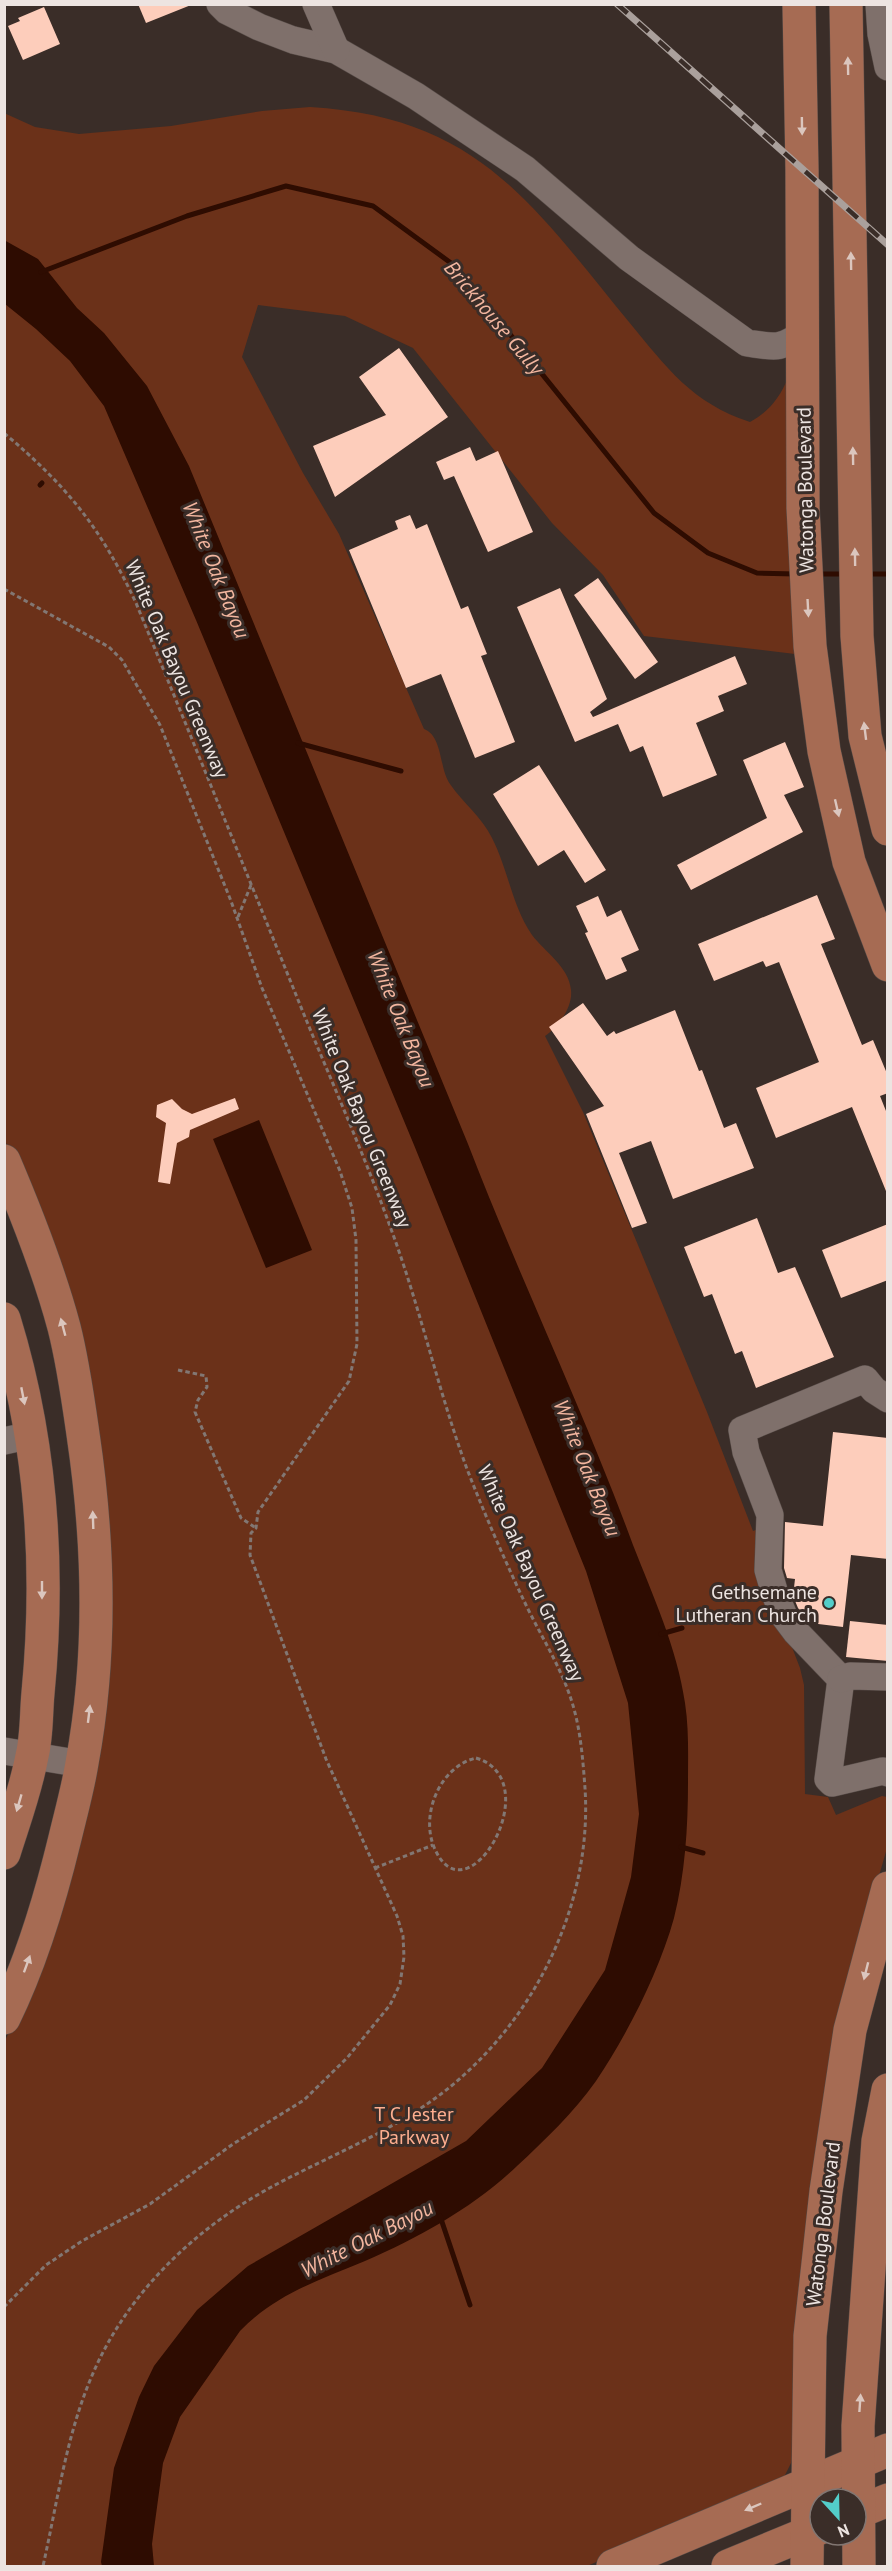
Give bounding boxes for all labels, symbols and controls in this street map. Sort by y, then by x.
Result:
one-way arrow [843,57,853,76]
one-way arrow [797,116,807,135]
one-way arrow [846,252,856,271]
water label: Brickhouse Gully [438,255,551,382]
street label: Watonga Boulevard [791,407,819,573]
one-way arrow [848,447,858,466]
water label: White Oak Bayou [177,497,256,642]
one-way arrow [850,547,859,566]
street label: White Oak Bayou Greenway [119,556,235,783]
one-way arrow [804,599,813,618]
one-way arrow [860,722,869,741]
one-way arrow [833,799,842,818]
water label: White Oak Bayou [362,946,441,1091]
street label: White Oak Bayou Greenway [306,1004,418,1232]
one-way arrow [58,1318,68,1337]
one-way arrow [19,1387,28,1406]
water label: White Oak Bayou [548,1395,627,1540]
street label: White Oak Bayou Greenway [471,1461,591,1686]
one-way arrow [88,1510,98,1529]
place label: Gethsemane Lutheran Church [676,1579,817,1628]
one-way arrow [37,1580,47,1599]
marker: Gethsemane Lutheran Church [822,1596,836,1610]
one-way arrow [84,1705,93,1724]
one-way arrow [14,1794,23,1812]
one-way arrow [22,1955,32,1973]
one-way arrow [860,1961,870,1980]
park label: T C Jester Parkway [374,2101,454,2150]
street label: Watonga Boulevard [800,2140,846,2308]
water label: White Oak Bayou [296,2193,438,2284]
one-way arrow [855,2394,865,2413]
north arrow [808,2487,868,2547]
one-way arrow [743,2502,761,2512]
text: N [835,2520,852,2542]

